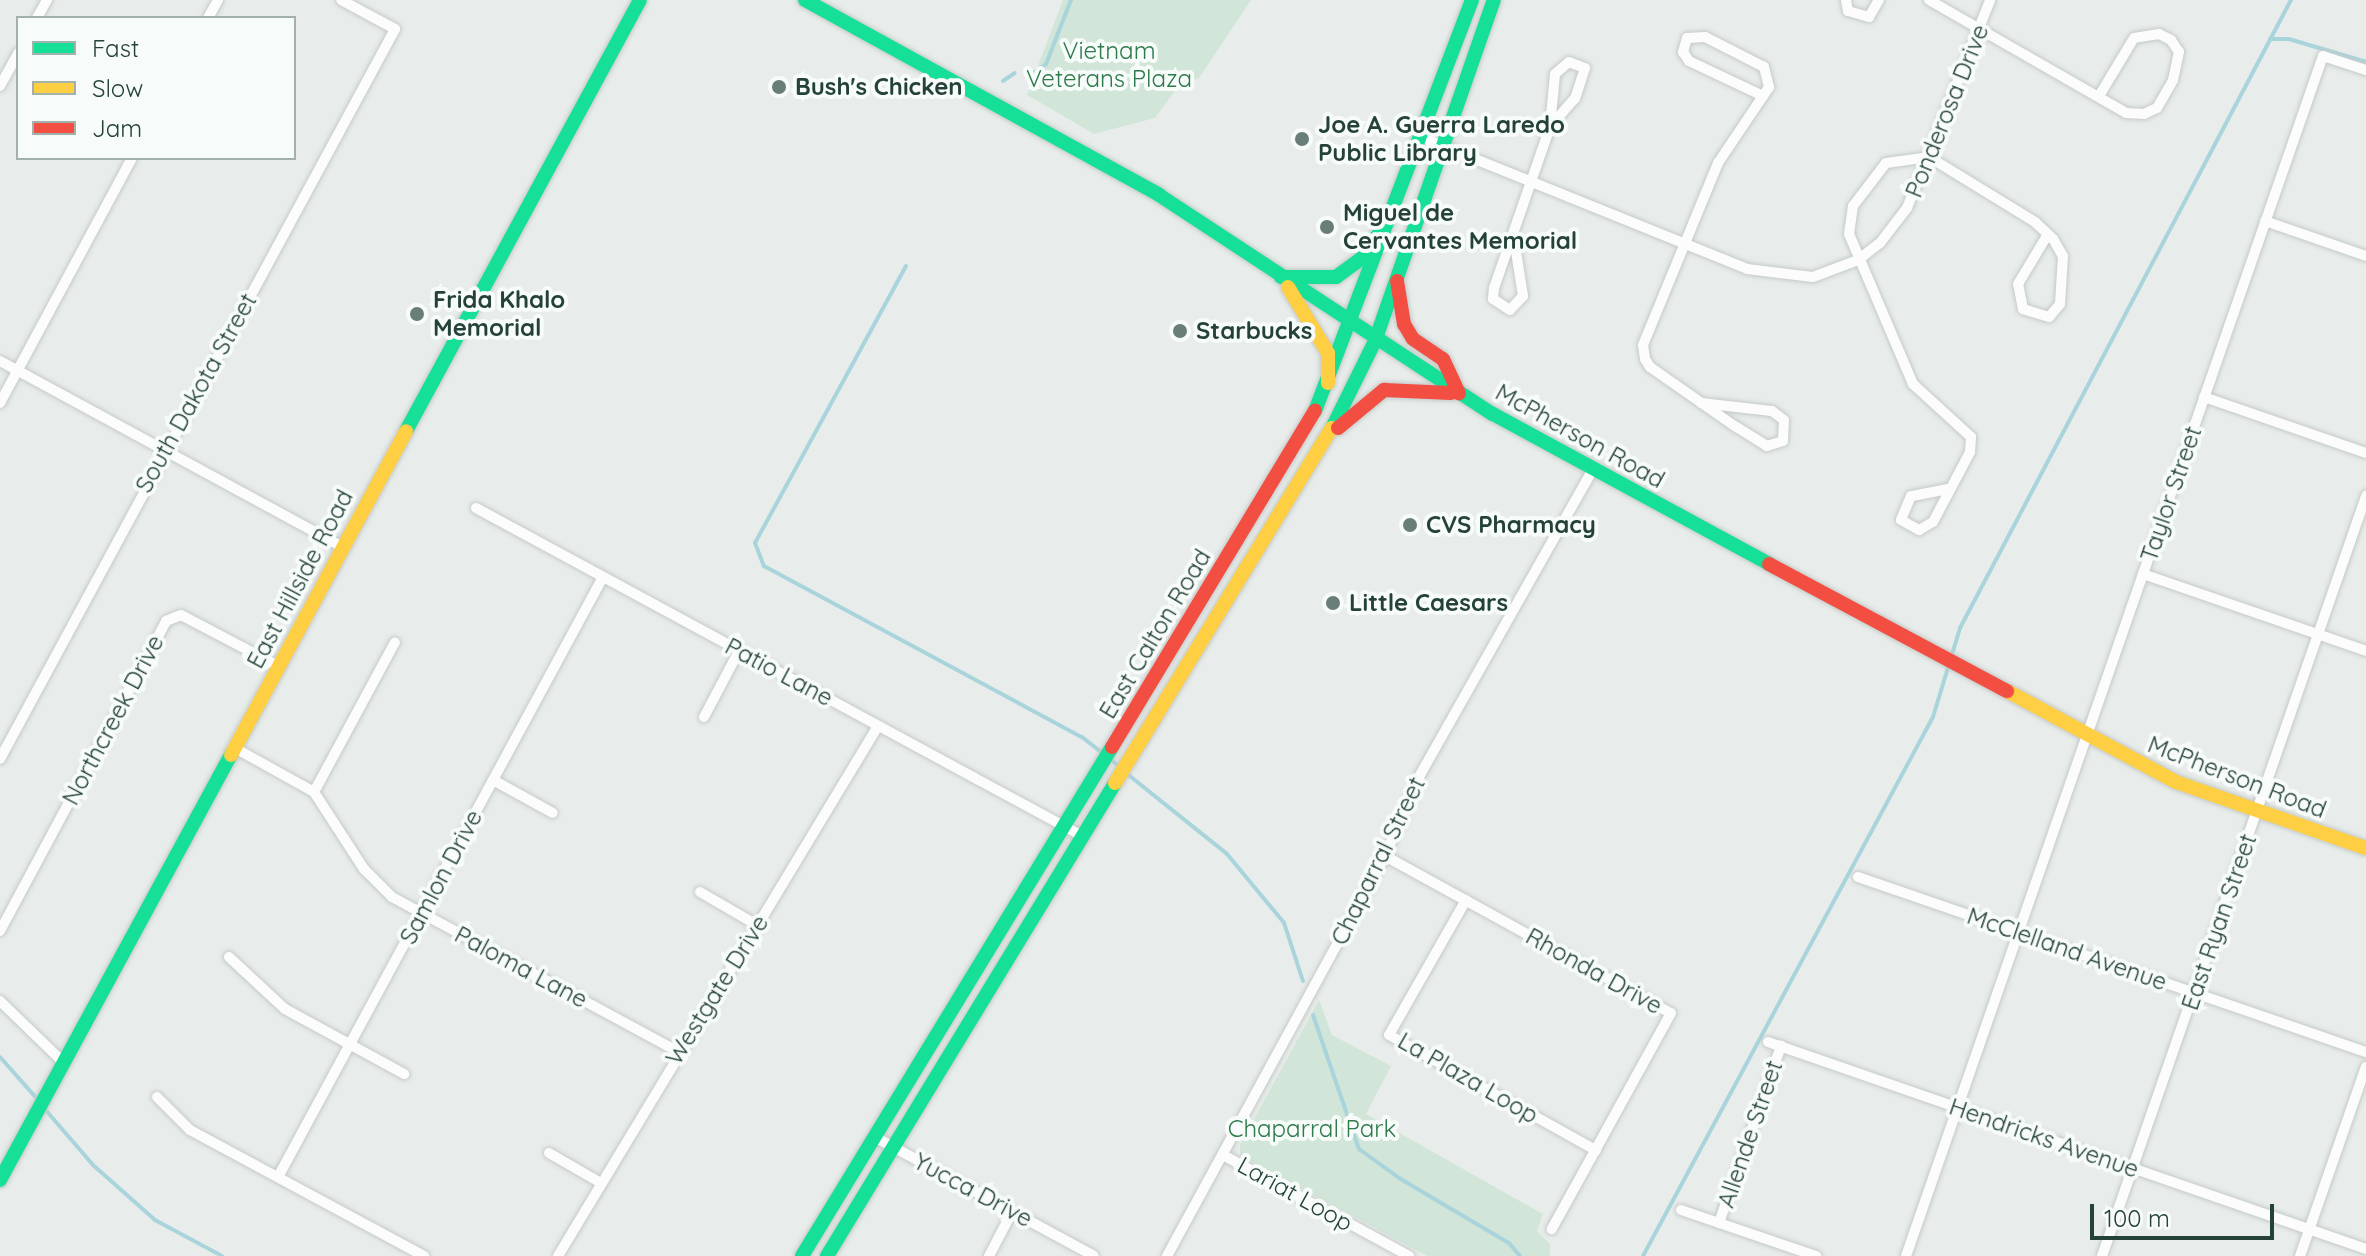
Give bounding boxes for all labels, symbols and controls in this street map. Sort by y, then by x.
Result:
legend [16,16,296,160]
street label: Ponderosa Drive [1899,20,1995,202]
text: Fast [92,33,139,63]
park label: Vietnam Veterans Plaza [1026,37,1192,93]
text: Slow [92,73,143,103]
place label: Bush's Chicken [795,73,963,101]
marker: Bush's Chicken [770,78,788,96]
place label: Joe A. Guerra Laredo Public Library [1318,111,1565,167]
text: Jam [92,113,142,143]
marker: Joe A. Guerra Laredo Public Library [1293,130,1311,148]
place label: Miguel de Cervantes Memorial [1343,199,1577,255]
marker: Miguel de Cervantes Memorial [1318,218,1336,236]
place label: Frida Khalo Memorial [433,286,565,342]
street label: South Dakota Street [129,288,263,498]
marker: Frida Khalo Memorial [408,305,426,323]
place label: Starbucks [1196,317,1312,345]
marker: Starbucks [1171,322,1189,340]
street label: McPherson Road [1490,378,1670,494]
street label: Taylor Street [2134,422,2208,566]
street label: East Hillside Road [241,485,359,673]
place label: CVS Pharmacy [1426,511,1596,539]
marker: CVS Pharmacy [1401,516,1419,534]
street label: East Calton Road [1093,544,1217,724]
place label: Little Caesars [1349,589,1508,617]
marker: Little Caesars [1324,594,1342,612]
street label: Northcreek Drive [56,630,170,810]
street label: Patio Lane [720,632,838,712]
street label: McPherson Road [2144,730,2330,824]
street label: Chaparral Street [1325,772,1431,950]
street label: Samlon Drive [394,805,488,949]
street label: East Ryan Street [2175,830,2263,1014]
street label: McClelland Avenue [1963,901,2171,997]
street label: Westgate Drive [659,910,775,1070]
street label: Paloma Lane [450,920,592,1014]
street label: Rhonda Drive [1521,922,1667,1020]
street label: La Plaza Loop [1393,1026,1543,1130]
street label: Allende Street [1711,1057,1789,1211]
street label: Hendricks Avenue [1945,1092,2143,1184]
park label: Chaparral Park [1228,1115,1396,1143]
street label: Yucca Drive [909,1147,1037,1233]
street label: Lariat Loop [1232,1151,1358,1237]
scale bar [2094,1188,2278,1238]
text: 100 m [2104,1203,2170,1233]

